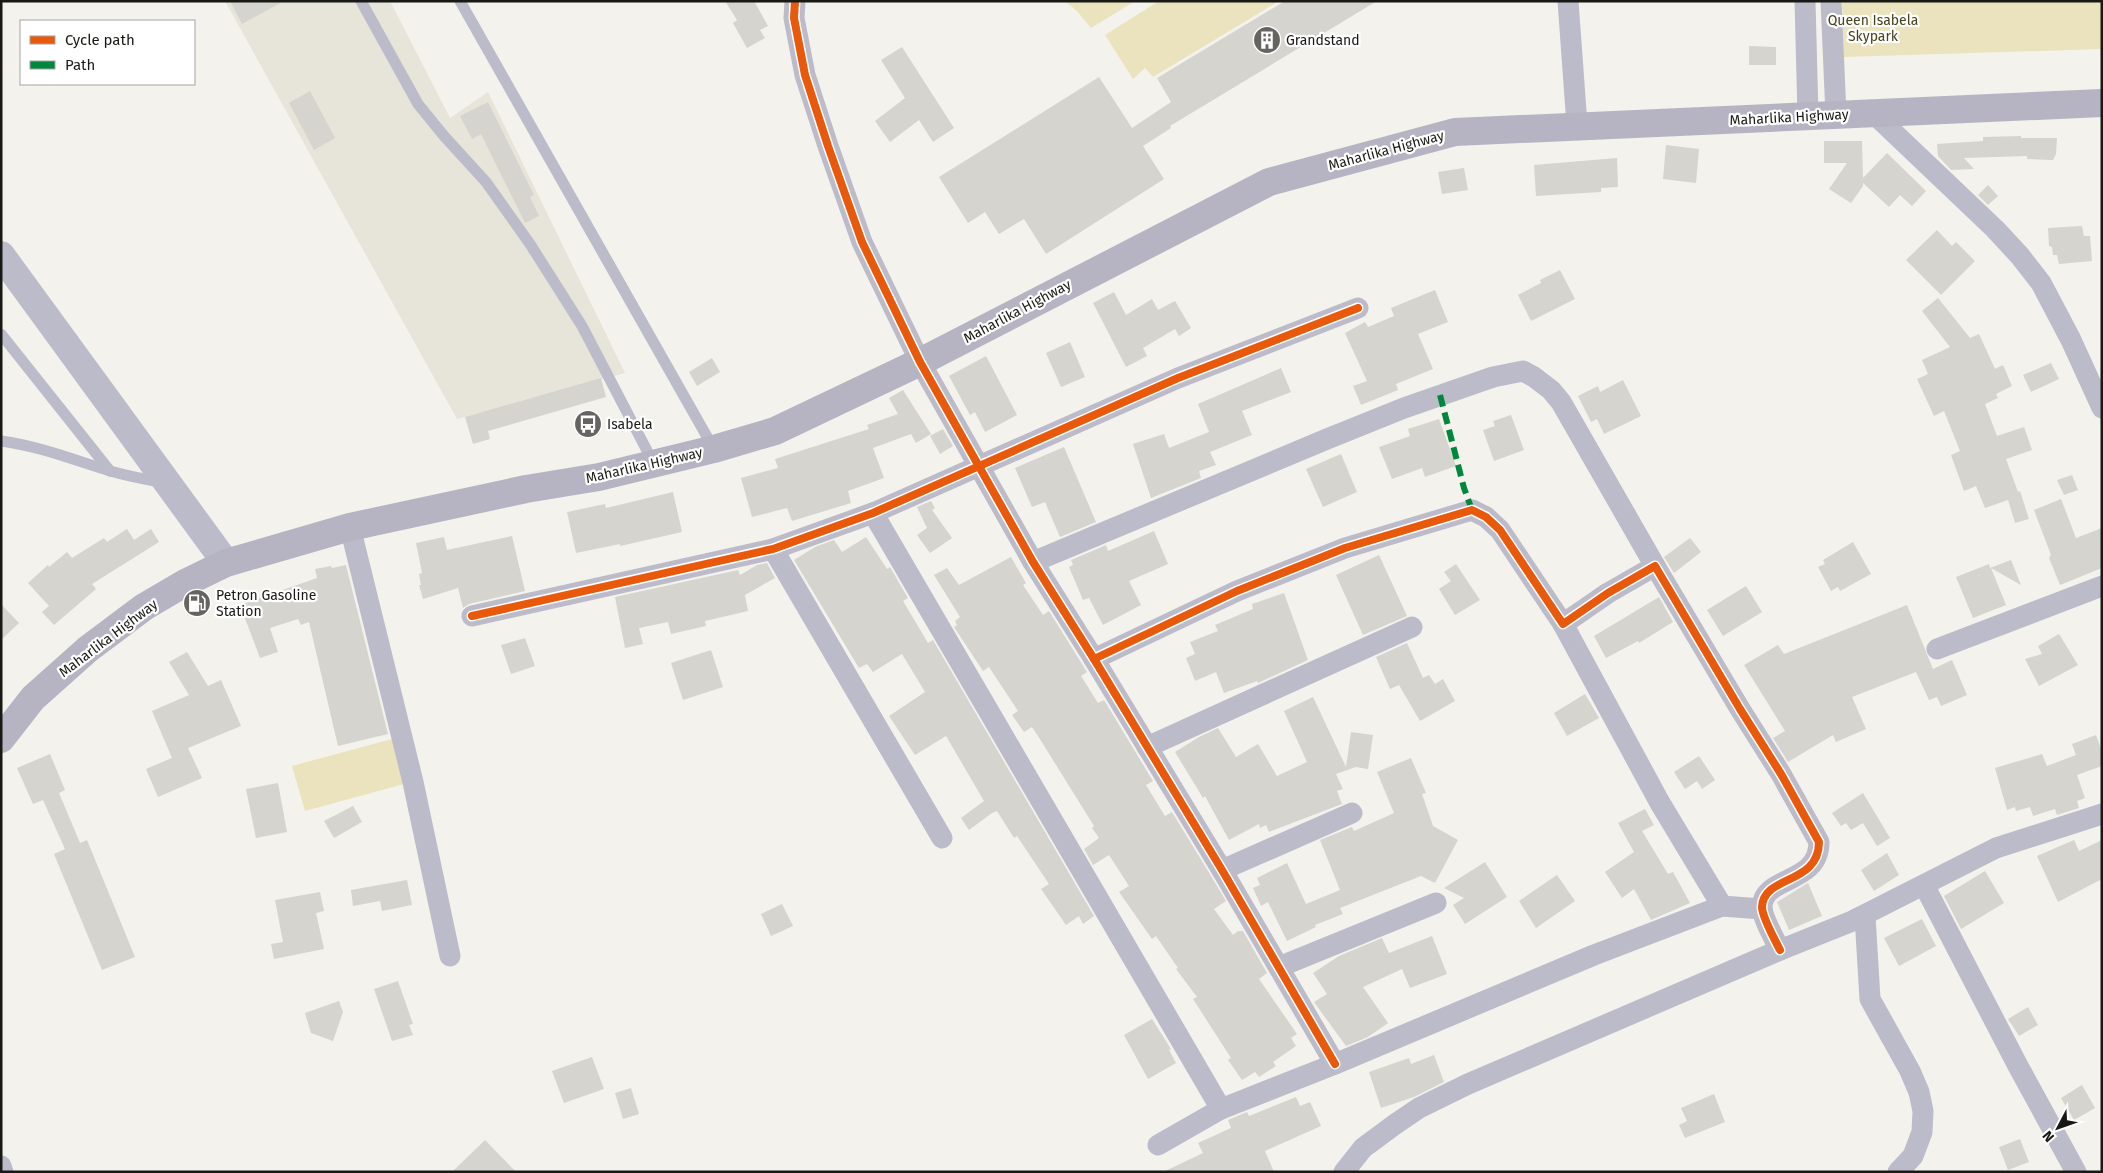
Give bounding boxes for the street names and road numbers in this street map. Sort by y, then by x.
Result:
street label: Maharlika Highway [1729,106,1849,129]
street label: Maharlika Highway [1326,127,1446,174]
street label: Maharlika Highway [961,276,1074,347]
street label: Maharlika Highway [584,444,704,487]
street label: Maharlika Highway [56,596,161,681]

